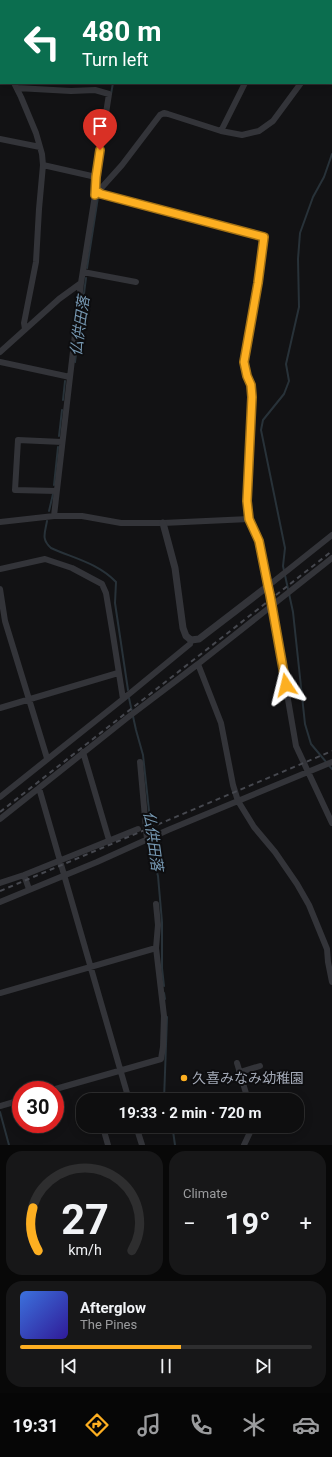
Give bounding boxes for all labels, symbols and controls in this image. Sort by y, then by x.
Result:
text: 480 m [82,15,161,48]
icon: left [16,16,68,68]
text: Turn left [82,49,148,70]
pin [83,109,117,150]
icon: arrive [89,115,111,137]
water label: 仏供田落 [67,293,93,357]
position arrow [265,664,307,706]
water label: 仏供田落 [140,810,166,874]
place label: 久喜みなみ幼稚園 [192,1070,304,1086]
marker: 久喜みなみ幼稚園 [179,1073,189,1083]
speed limit sign: 30 [12,1081,64,1133]
text: 19:33 · 2 min · 720 m [119,1104,261,1122]
text: Climate [183,1186,227,1201]
text: 27 [61,1195,108,1244]
text: 19° [224,1206,271,1241]
text: − [183,1211,196,1236]
text: + [300,1211,312,1236]
text: km/h [68,1242,101,1258]
text: Afterglow [80,1299,146,1317]
text: The Pines [80,1317,137,1332]
icon: previous [58,1355,80,1377]
icon: pause [155,1355,177,1377]
icon: next [252,1355,274,1377]
icon: directions [83,1411,111,1439]
icon: music [135,1411,163,1439]
icon: phone [187,1411,215,1439]
icon: climate [240,1411,268,1439]
icon: car [292,1411,320,1439]
text: 19:31 [12,1415,59,1436]

